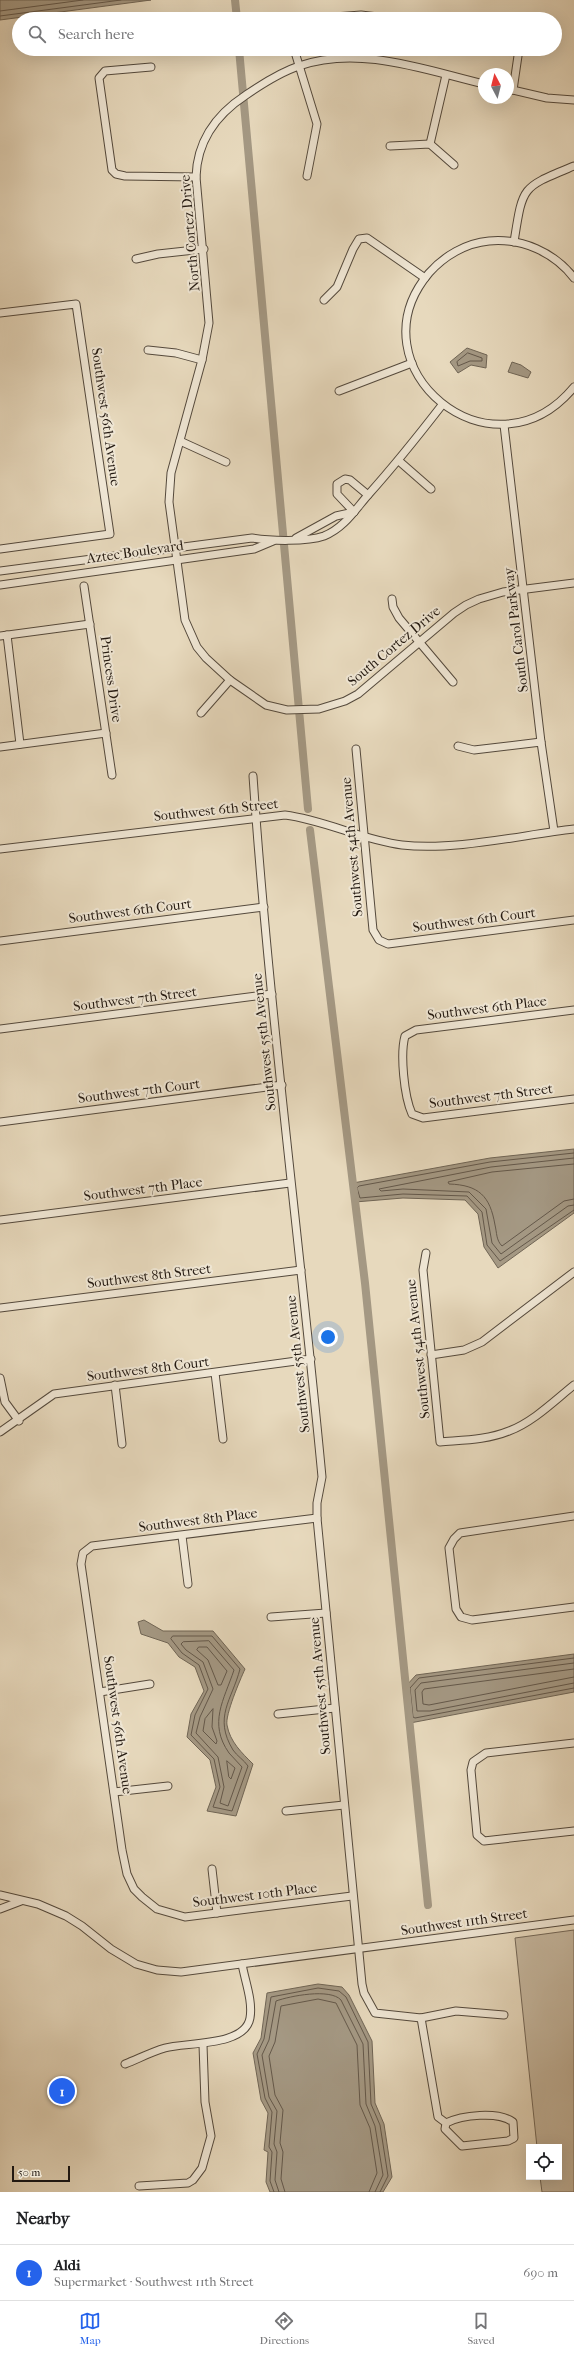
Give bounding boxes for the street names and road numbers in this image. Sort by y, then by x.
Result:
street label: North Cortez Drive [176,174,204,292]
street label: Southwest 56th Avenue [88,347,124,487]
street label: Aztec Boulevard [84,537,185,567]
street label: South Carol Parkway [500,566,532,693]
street label: South Cortez Drive [344,602,444,690]
street label: Princess Drive [97,635,125,723]
street label: Southwest 54th Avenue [337,776,367,918]
street label: Southwest 6th Street [153,795,279,825]
street label: Southwest 6th Court [68,895,192,927]
street label: Southwest 6th Court [412,904,536,936]
street label: Southwest 55th Avenue [248,972,280,1111]
street label: Southwest 7th Street [72,983,198,1015]
street label: Southwest 6th Place [426,992,548,1024]
street label: Southwest 7th Court [77,1075,201,1107]
street label: Southwest 7th Street [428,1080,554,1112]
street label: Southwest 7th Place [83,1173,203,1205]
street label: Southwest 8th Street [86,1260,212,1292]
street label: Southwest 54th Avenue [402,1278,434,1420]
street label: Southwest 55th Avenue [282,1294,314,1433]
street label: Southwest 8th Court [86,1353,210,1385]
street label: Southwest 8th Place [138,1504,258,1536]
street label: Southwest 55th Avenue [306,1616,334,1755]
street label: Southwest 56th Avenue [100,1655,136,1795]
street label: Southwest 10th Place [192,1879,318,1911]
street label: Southwest 11th Street [400,1905,528,1939]

